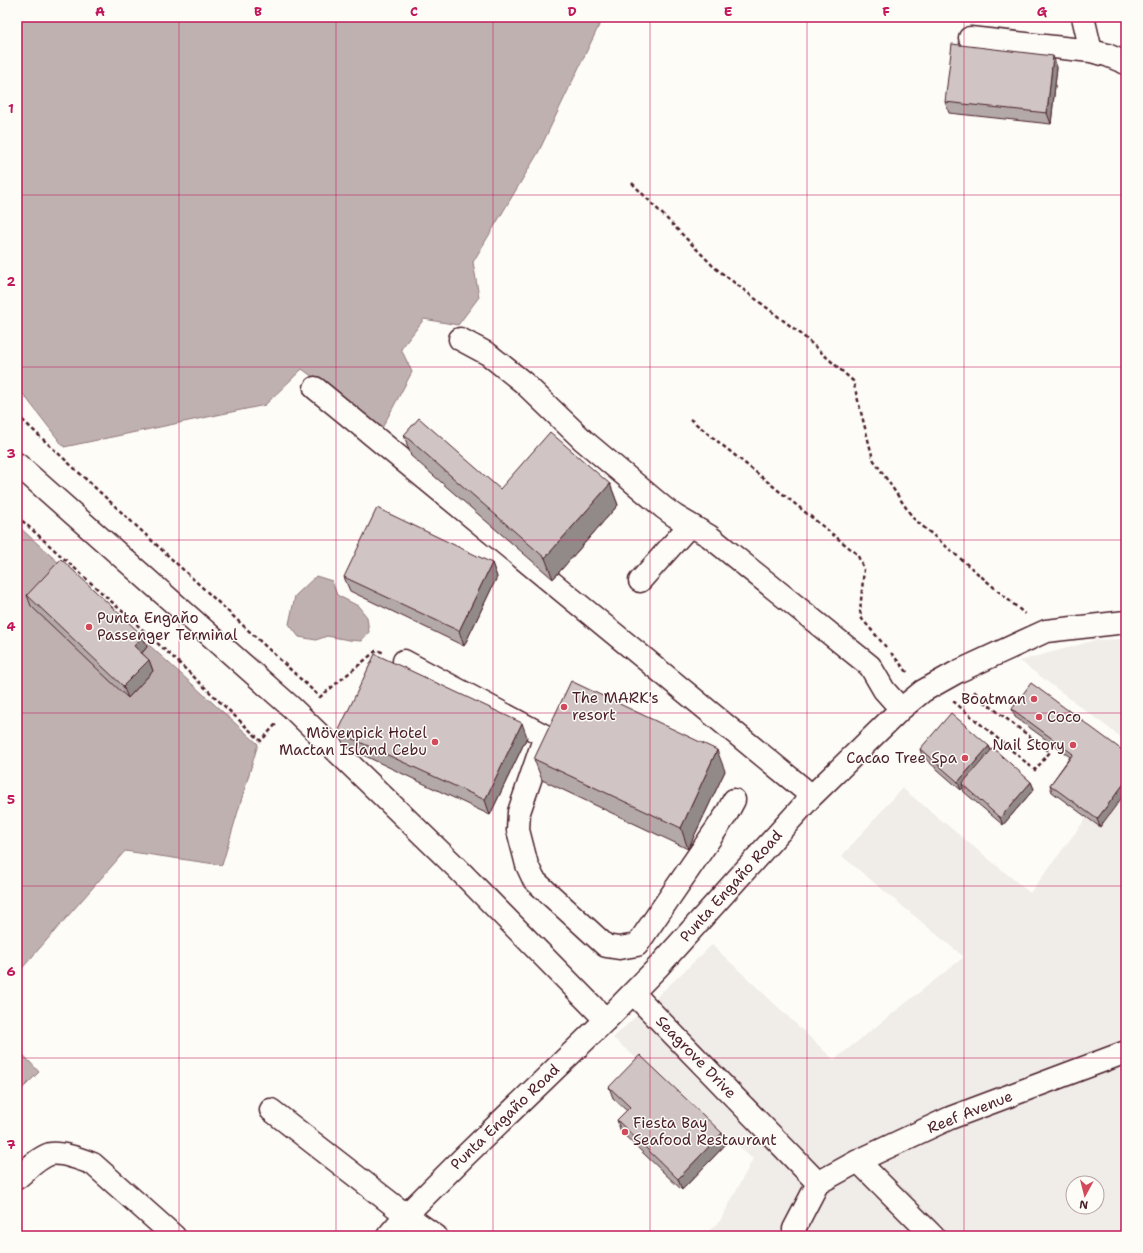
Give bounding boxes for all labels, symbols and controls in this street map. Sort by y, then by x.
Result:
text: A [95,3,105,20]
text: B [254,3,262,20]
text: C [410,3,418,20]
text: D [567,3,577,20]
text: E [724,3,733,20]
text: F [882,3,890,20]
text: G [1037,3,1048,20]
text: 1 [8,100,14,117]
text: 2 [6,273,16,290]
text: 3 [6,445,16,462]
place label: Punta Engaňo Passenger Terminal [97,608,238,645]
text: 4 [6,618,16,635]
marker: Punta Engaňo Passenger Terminal [84,622,94,632]
place label: The MARK's resort [572,688,659,725]
place label: Boatman [961,689,1026,709]
marker: Boatman [1029,694,1039,704]
marker: The MARK's resort [559,702,569,712]
place label: Coco [1047,707,1081,727]
marker: Coco [1034,712,1044,722]
place label: Mövenpick Hotel Mactan Island Cebu [279,723,427,760]
place label: Nail Story [992,735,1065,755]
marker: Mövenpick Hotel Mactan Island Cebu [430,737,440,747]
marker: Nail Story [1068,740,1078,750]
place label: Cacao Tree Spa [846,748,958,768]
marker: Cacao Tree Spa [960,753,970,763]
text: 5 [7,791,15,808]
street label: Punta Engaño Road [675,825,787,946]
text: 6 [6,963,16,980]
street label: Seagrove Drive [651,1011,741,1103]
street label: Punta Engaño Road [446,1059,564,1174]
street label: Reef Avenue [924,1086,1016,1138]
place label: Fiesta Bay Seafood Restaurant [633,1113,777,1150]
marker: Fiesta Bay Seafood Restaurant [620,1127,630,1137]
text: 7 [6,1136,16,1153]
north arrow [1065,1175,1105,1215]
text: N [1078,1196,1089,1212]

